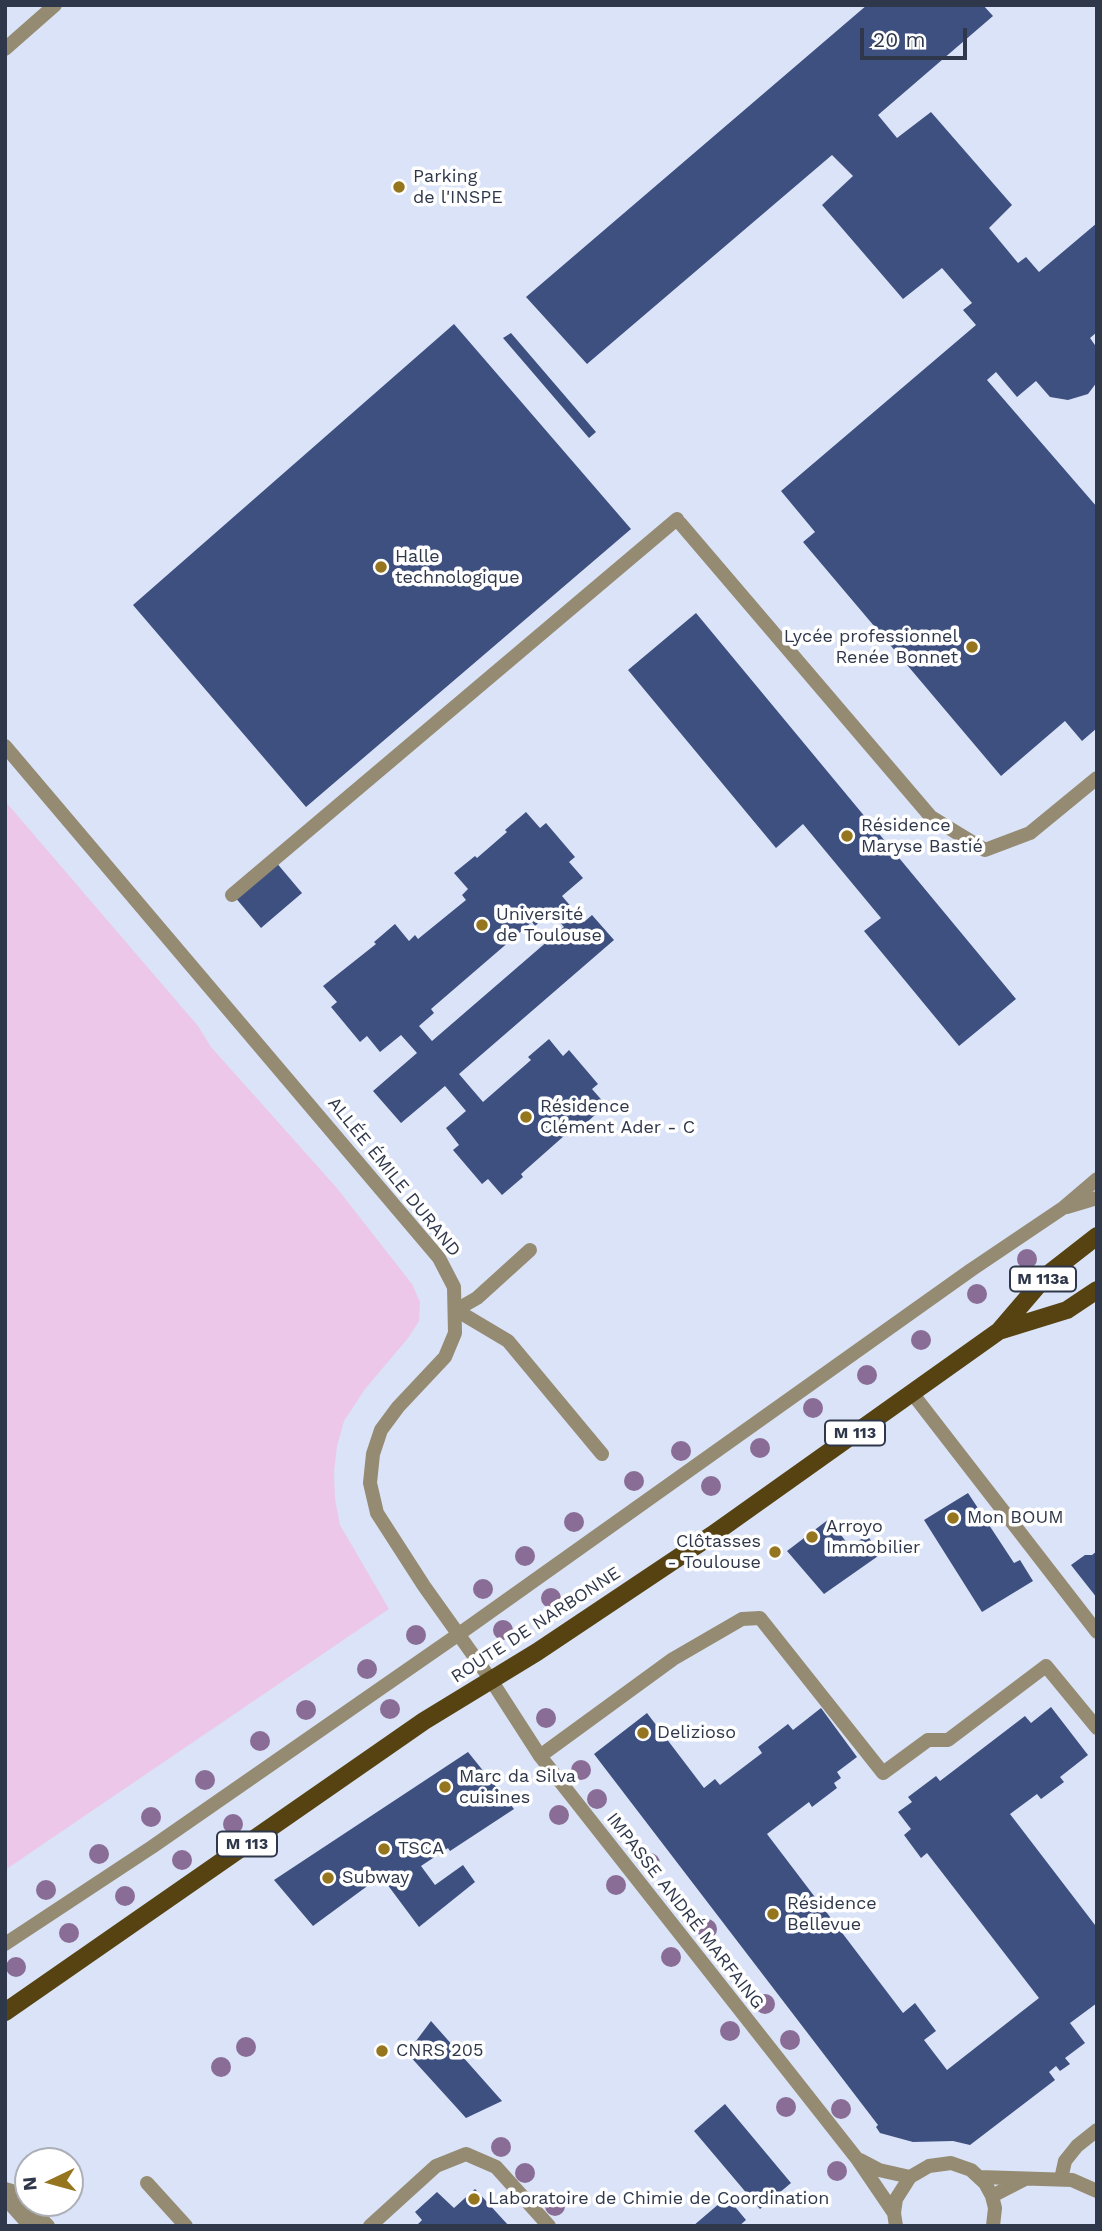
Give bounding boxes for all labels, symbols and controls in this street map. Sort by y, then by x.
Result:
scale bar [864,14,971,58]
text: 20 m [873,27,925,52]
place label: Parking de l'INSPE [413,166,503,208]
marker: Parking de l'INSPE [391,179,407,195]
place label: Halle technologique [395,546,520,588]
marker: Halle technologique [373,559,389,575]
place label: Lycée professionnel Renée Bonnet [784,626,958,668]
marker: Lycée professionnel Renée Bonnet [964,639,980,655]
place label: Résidence Maryse Bastié [861,815,983,858]
marker: Résidence Maryse Bastié [839,828,855,844]
place label: Université de Toulouse [496,904,602,946]
marker: Université de Toulouse [474,917,490,933]
street label: ALLÉE ÉMILE DURAND [323,1093,465,1261]
place label: Résidence Clément Ader - C [540,1096,695,1138]
marker: Résidence Clément Ader - C [518,1109,534,1125]
road number: M 113a [1010,1266,1076,1292]
road number: M 113 [825,1420,885,1446]
place label: Mon BOUM [967,1507,1064,1529]
marker: Mon BOUM [945,1510,961,1526]
place label: Arroyo Immobilier [826,1516,920,1558]
marker: Arroyo Immobilier [804,1529,820,1545]
place label: Clôtasses - Toulouse [668,1531,761,1574]
marker: Clôtasses - Toulouse [767,1544,783,1560]
street label: ROUTE DE NARBONNE [447,1562,625,1688]
place label: Delizioso [657,1722,736,1744]
marker: Delizioso [635,1725,651,1741]
place label: Marc da Silva cuisines [459,1766,576,1809]
marker: Marc da Silva cuisines [437,1779,453,1795]
street label: IMPASSE ANDRÉ MARFAING [602,1808,768,2014]
road number: M 113 [217,1832,277,1856]
place label: TSCA [398,1838,444,1860]
marker: TSCA [376,1841,392,1857]
place label: Subway [342,1867,409,1889]
marker: Subway [320,1870,336,1886]
place label: Résidence Bellevue [787,1893,877,1936]
marker: Résidence Bellevue [765,1906,781,1922]
place label: CNRS 205 [396,2040,483,2062]
marker: CNRS 205 [374,2043,390,2059]
north arrow [14,2147,84,2217]
text: N [18,2176,42,2192]
place label: Laboratoire de Chimie de Coordination [488,2188,829,2210]
marker: Laboratoire de Chimie de Coordination [466,2191,482,2207]

